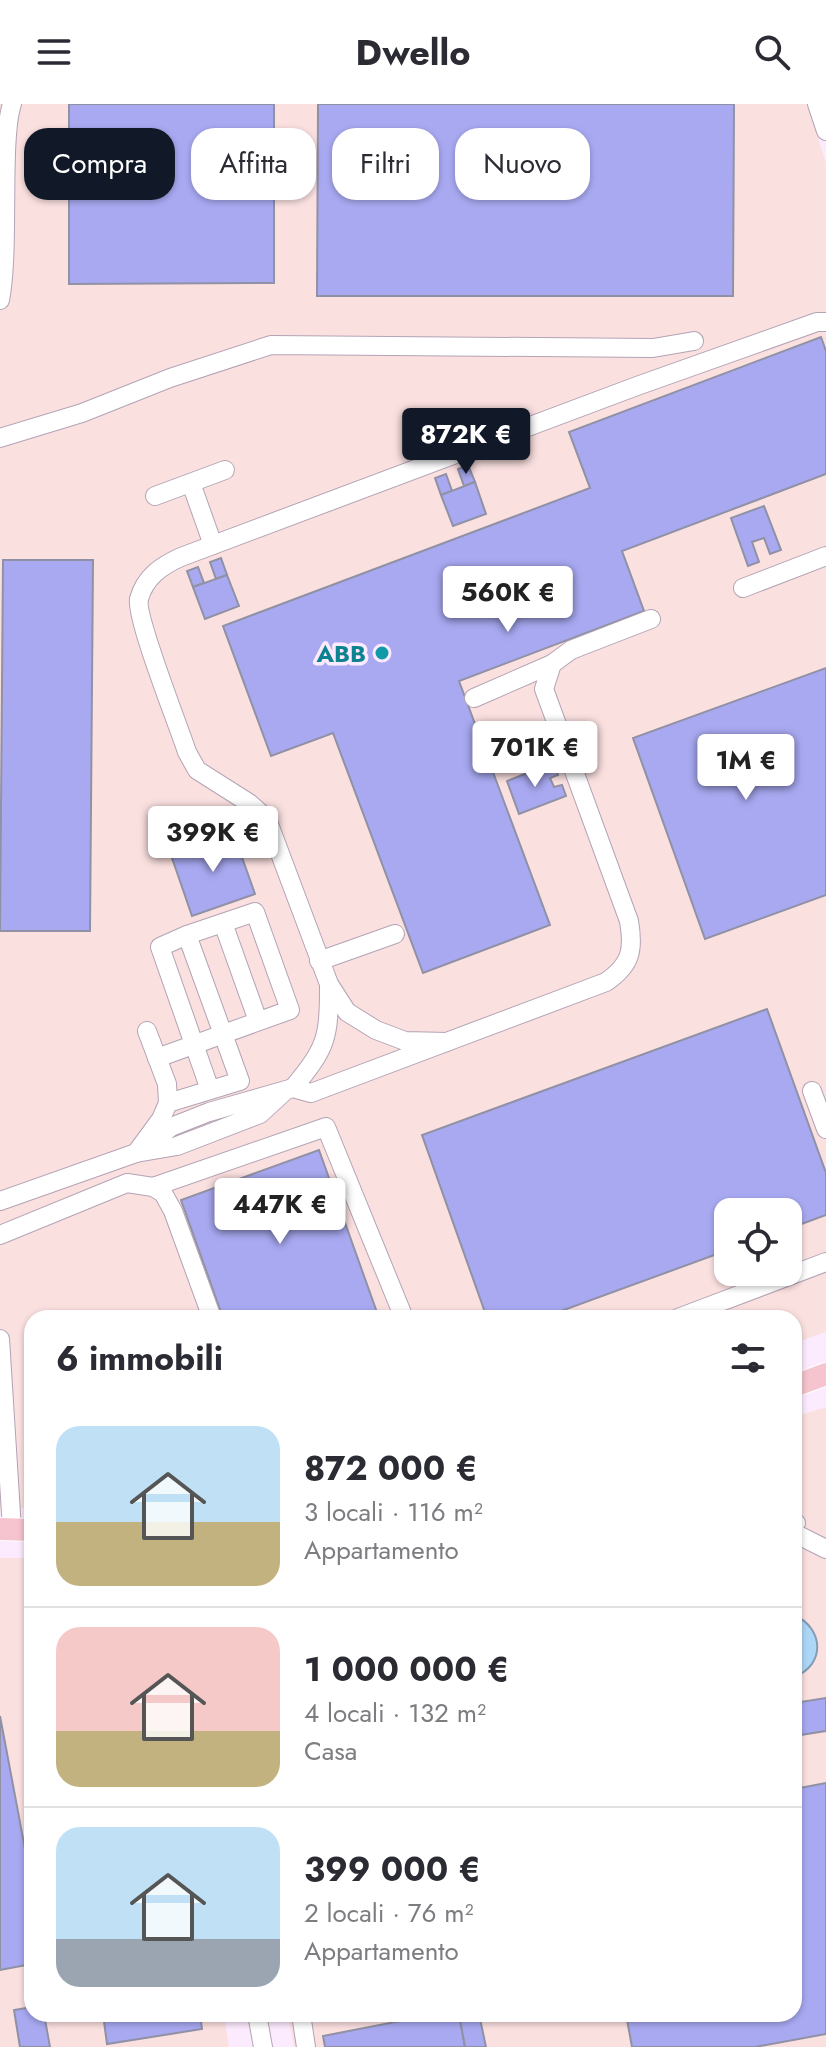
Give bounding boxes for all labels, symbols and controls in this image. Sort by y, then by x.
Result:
text: Dwello [355,26,471,78]
icon: menu [32,30,76,74]
icon: search [750,30,794,74]
chip: Compra [24,128,175,200]
chip: Affitta [191,128,316,200]
chip: Filtri [332,128,439,200]
chip: Nuovo [455,128,590,200]
pin: 872K € [401,408,531,476]
text: 872K € [420,415,512,453]
pin: 560K € [443,566,573,634]
text: 560K € [461,573,555,611]
place label: ABB [315,636,366,671]
marker: ABB [373,644,391,662]
pin: 701K € [470,721,600,789]
text: 701K € [490,728,580,766]
pin: 1M € [699,734,793,802]
text: 1M € [715,741,777,779]
pin: 399K € [148,806,278,874]
text: 399K € [166,813,260,851]
pin: 447K € [215,1178,345,1246]
text: 447K € [233,1185,327,1223]
map controls [714,1198,802,1286]
button: locate [714,1198,802,1286]
text: 6 immobili [56,1334,223,1383]
icon: filters [726,1336,770,1380]
text: 872 000 € [304,1444,478,1493]
icon: home [120,1458,216,1554]
text: 3 locali · 116 m² [304,1493,483,1531]
text: Appartamento [304,1531,459,1569]
text: 1 000 000 € [304,1645,509,1694]
icon: home [120,1659,216,1755]
text: 4 locali · 132 m² [304,1694,486,1732]
text: Casa [304,1732,357,1770]
text: 399 000 € [304,1845,481,1894]
icon: home [120,1859,216,1955]
text: 2 locali · 76 m² [304,1894,474,1932]
text: Appartamento [304,1932,459,1970]

